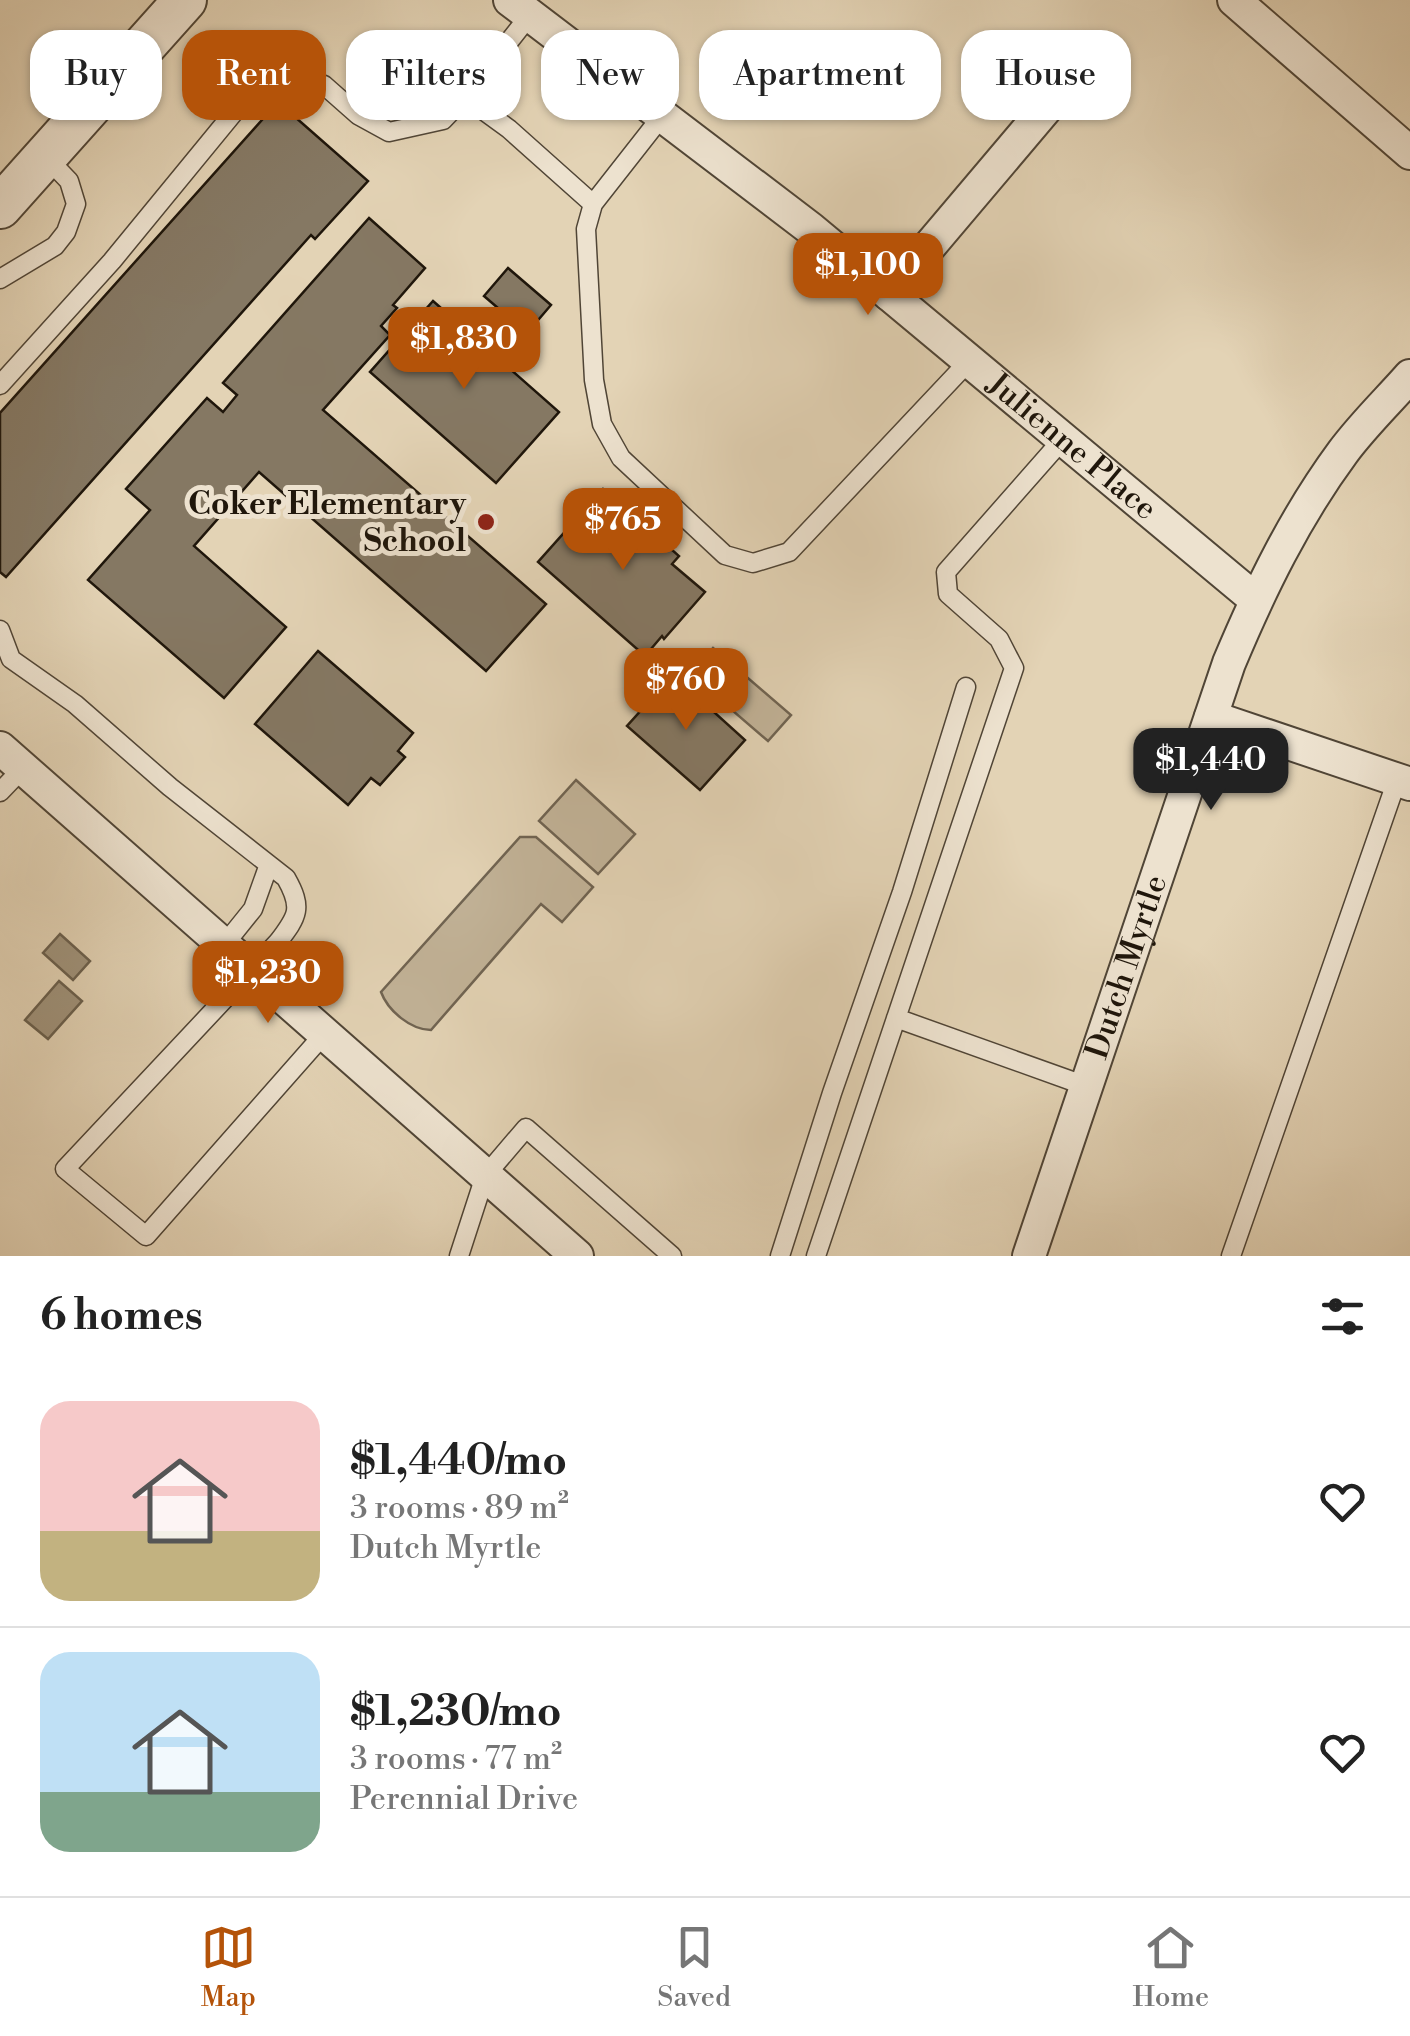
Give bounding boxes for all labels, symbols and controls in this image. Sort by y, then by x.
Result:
chip: Buy [30,30,162,120]
chip: Rent [182,30,326,120]
chip: Filters [346,30,521,120]
chip: New [541,30,679,120]
chip: Apartment [699,30,941,120]
chip: House [961,30,1131,120]
pin: $1,100 [787,233,949,318]
text: $1,100 [815,245,921,285]
pin: $1,830 [383,307,545,392]
text: $1,830 [410,319,518,359]
street label: Julienne Place [978,364,1165,529]
place label: Coker Elementary School [188,484,467,561]
pin: $765 [564,488,682,573]
text: $765 [585,500,661,540]
marker: Coker Elementary School [475,511,497,533]
pin: $760 [627,648,745,733]
text: $760 [646,660,726,700]
pin: $1,440 [1130,728,1292,813]
text: $1,440 [1155,740,1267,780]
street label: Dutch Myrtle [1077,870,1176,1064]
pin: $1,230 [187,941,349,1026]
text: $1,230 [214,953,322,993]
icon: filters [1315,1289,1370,1344]
text: 6 homes [40,1290,203,1343]
text: $1,440/mo [350,1435,567,1488]
icon: home [120,1441,240,1561]
icon: heart [1315,1474,1370,1529]
text: 3 rooms · 89 m² [350,1488,569,1528]
text: Dutch Myrtle [350,1528,542,1568]
text: $1,230/mo [350,1686,562,1739]
icon: home [120,1692,240,1812]
icon: heart [1315,1725,1370,1780]
text: 3 rooms · 77 m² [350,1739,562,1779]
text: Perennial Drive [350,1779,578,1819]
tab: Map [201,1920,256,2015]
tab: Saved [657,1920,731,2015]
tab: Home [1132,1920,1209,2015]

